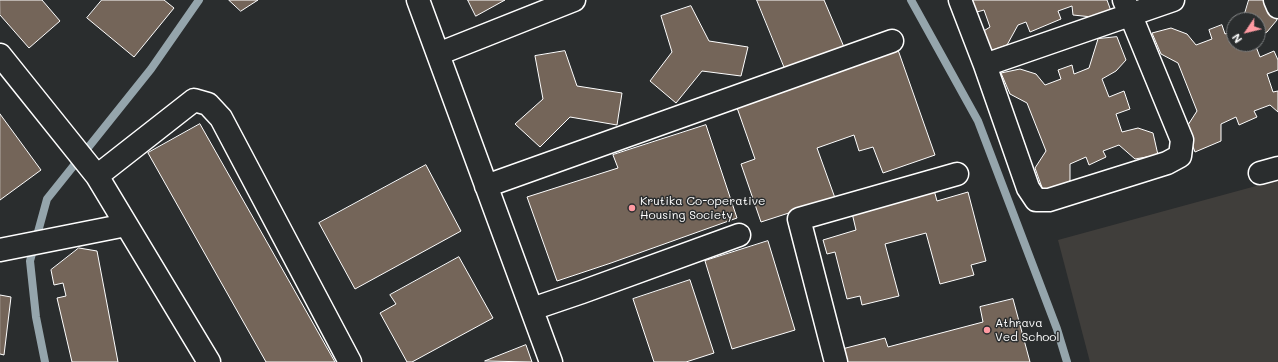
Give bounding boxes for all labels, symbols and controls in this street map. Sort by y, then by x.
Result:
north arrow [1226,12,1266,52]
text: N [1228,31,1245,46]
place label: Krutika Co-operative Housing Society [640,194,765,222]
marker: Krutika Co-operative Housing Society [627,203,637,213]
place label: Athrava Ved School [995,316,1059,344]
marker: Athrava Ved School [982,325,992,335]

